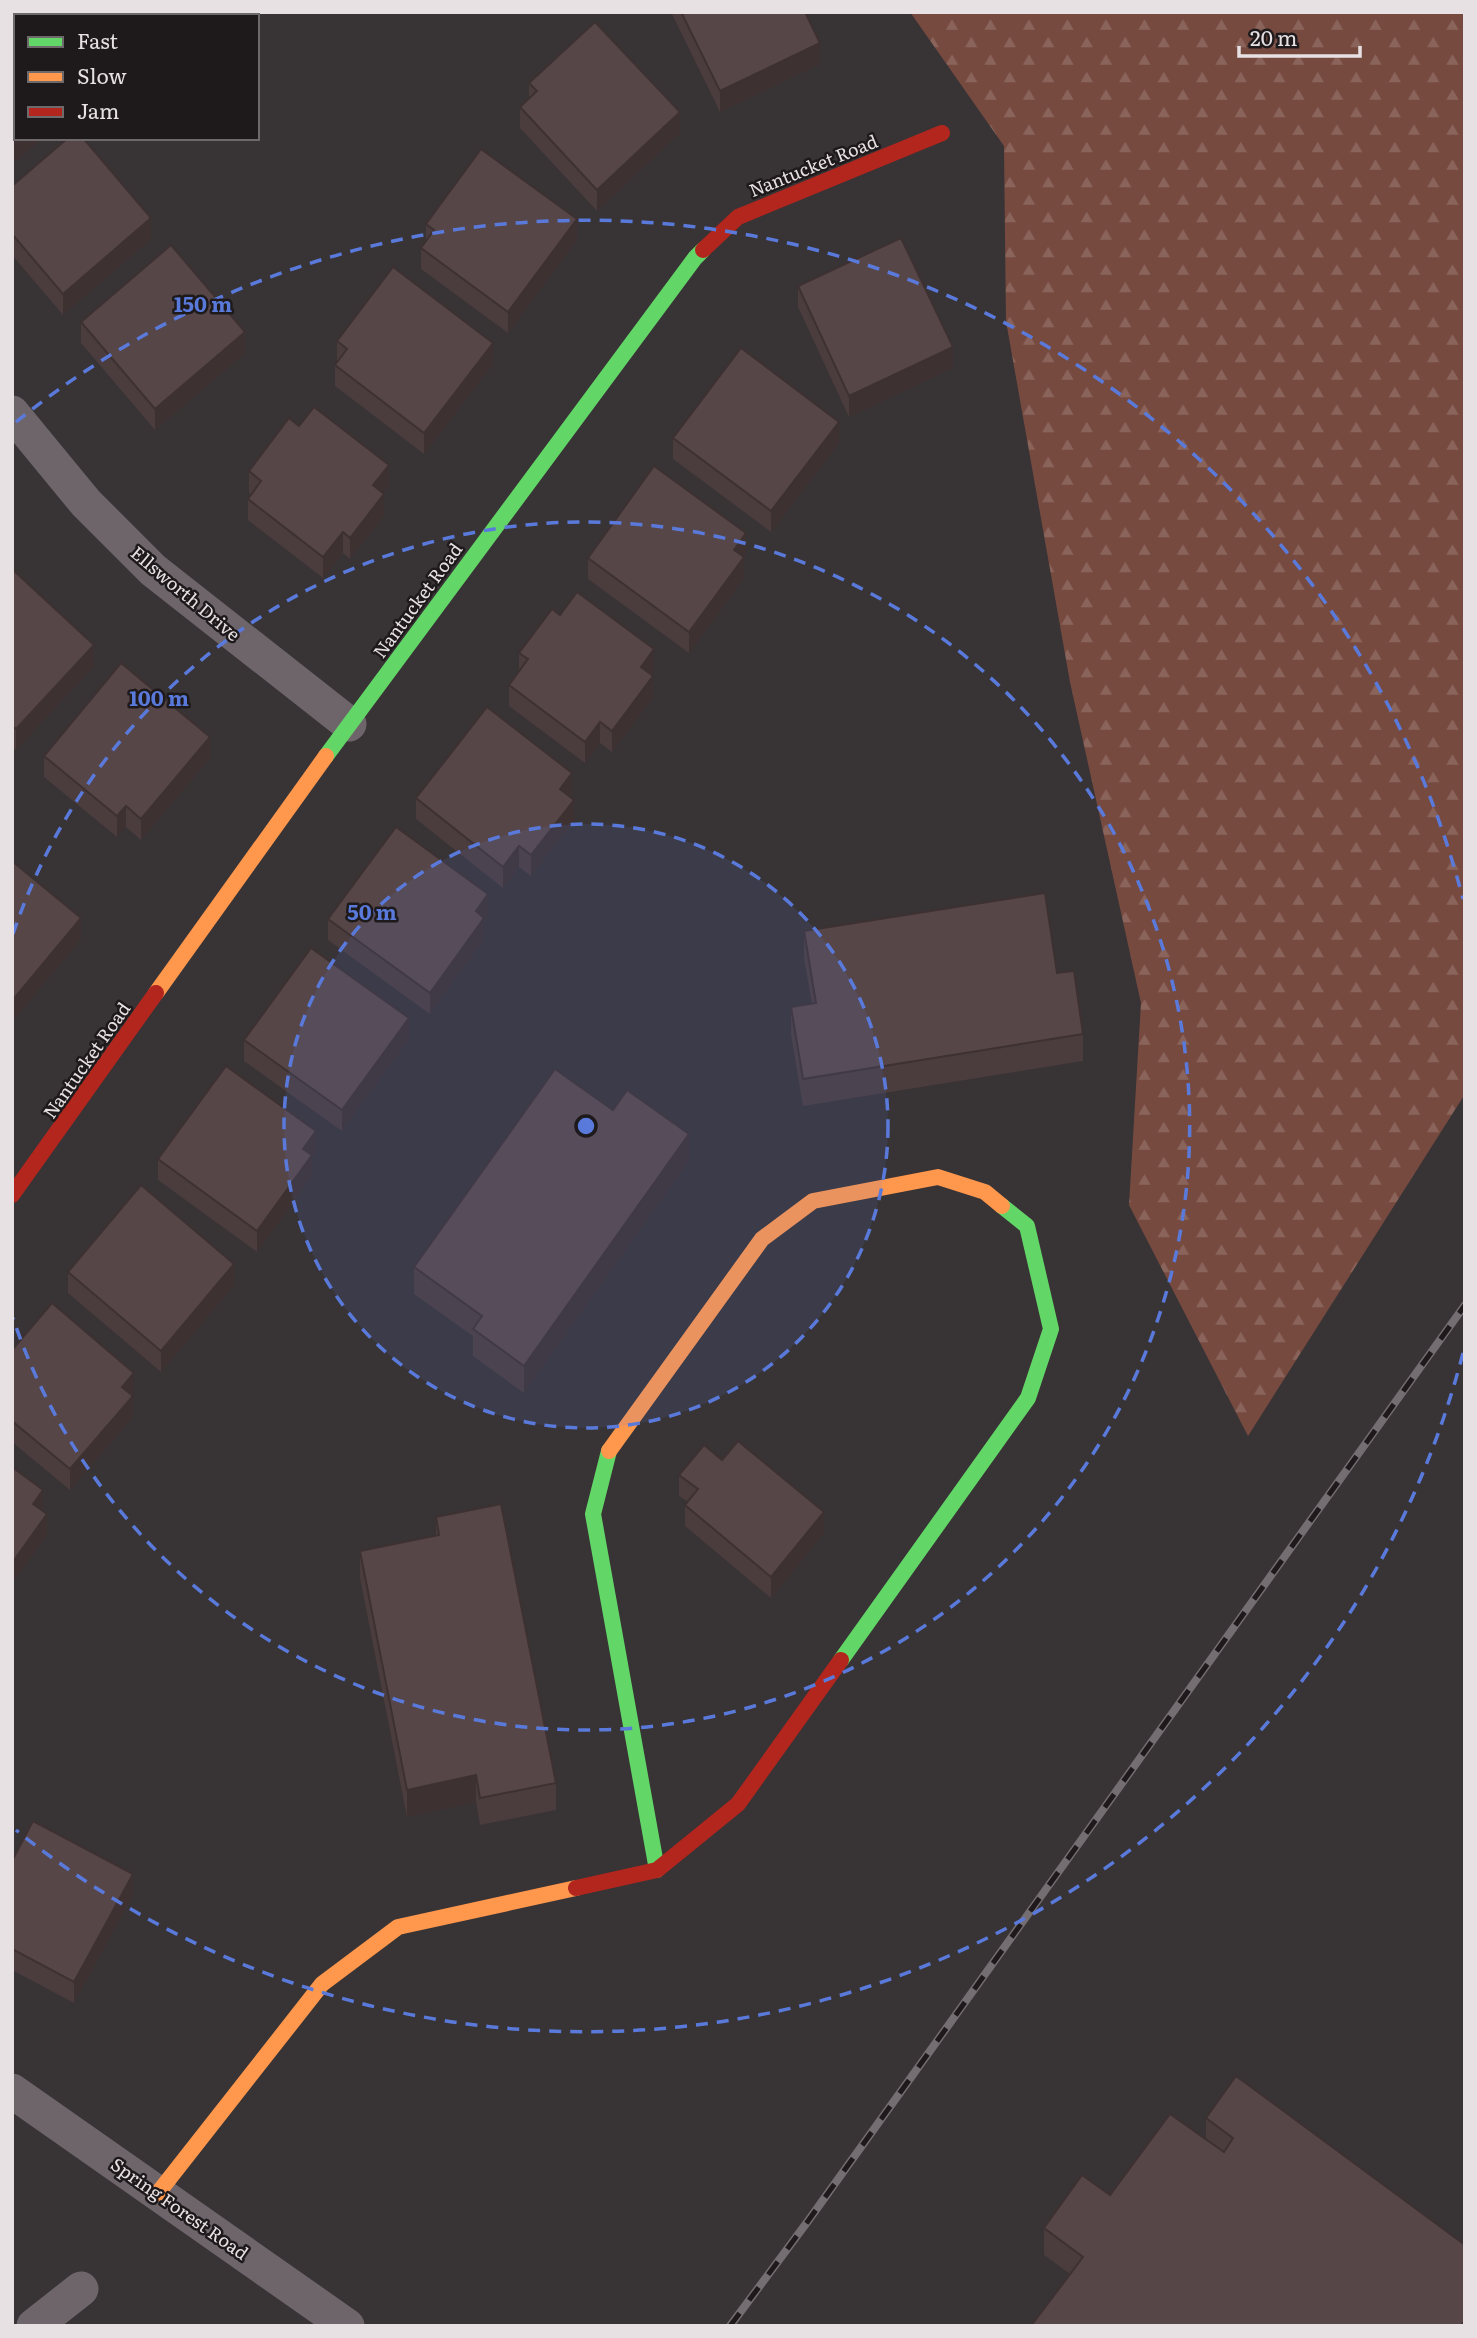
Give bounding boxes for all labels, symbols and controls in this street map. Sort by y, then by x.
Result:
legend [14,14,259,140]
scale bar [1239,14,1360,58]
text: 20 m [1250,21,1297,52]
text: Fast [77,24,118,55]
text: Slow [77,59,127,90]
text: Jam [77,94,119,125]
street label: Nantucket Road [745,127,881,203]
text: 150 m [174,287,232,318]
street label: Nantucket Road [366,537,468,663]
street label: Ellsworth Drive [125,539,247,647]
text: 100 m [129,681,189,712]
text: 50 m [347,895,397,926]
street label: Nantucket Road [36,996,136,1124]
centre of rings [574,1114,598,1138]
street label: Spring Forest Road [106,2150,254,2266]

